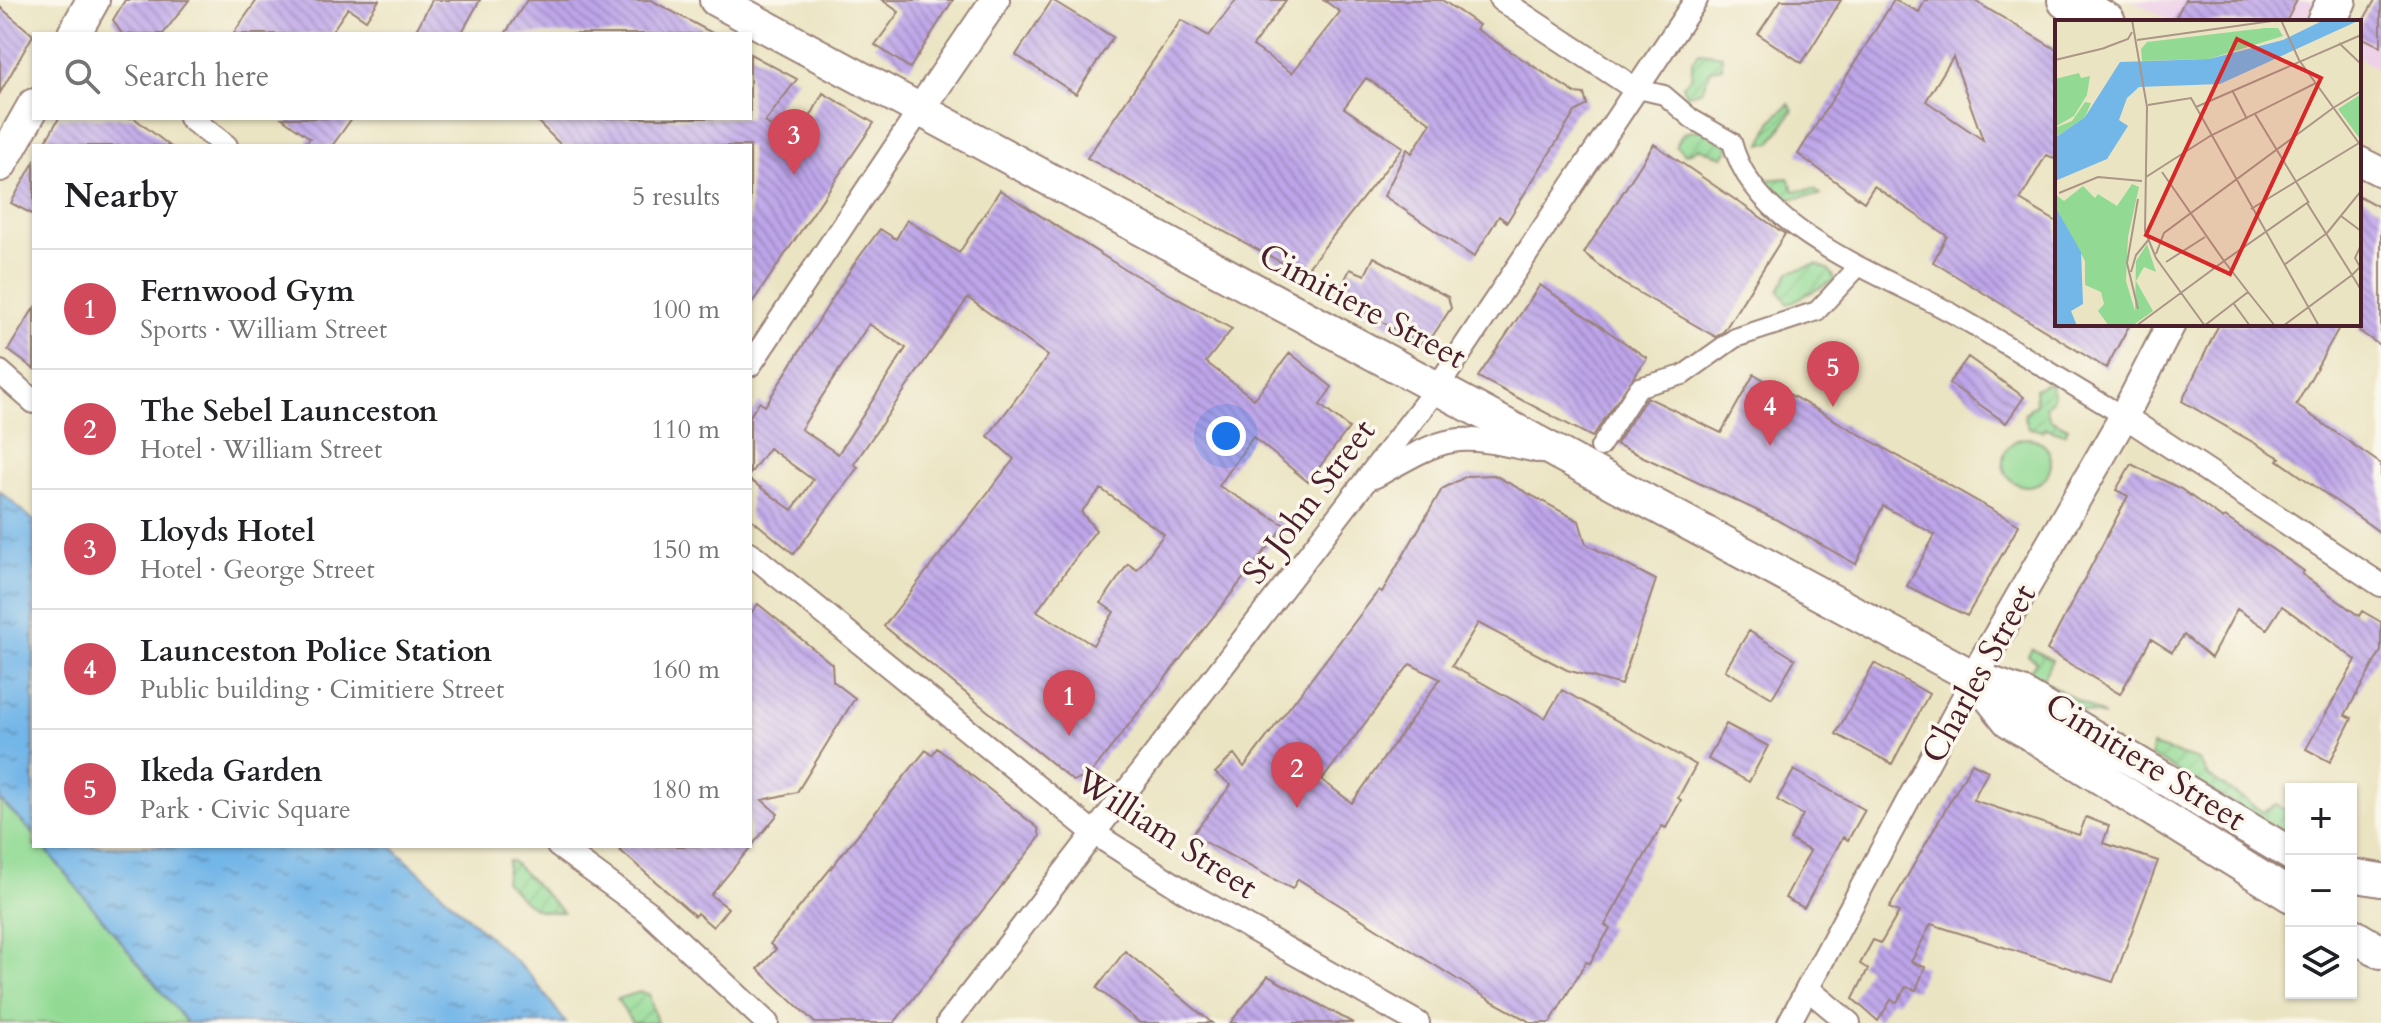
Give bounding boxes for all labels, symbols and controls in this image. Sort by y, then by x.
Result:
inset map [2055,20,2361,326]
search box [32,32,752,120]
icon: search [60,54,104,98]
text: Search here [124,56,269,97]
pin: 3 [768,109,820,175]
text: Nearby [64,173,179,219]
text: 5 results [632,179,720,214]
street label: Cimitiere Street [1251,232,1474,380]
text: Fernwood Gym [140,271,354,312]
text: 1 [83,292,97,327]
text: 100 m [651,292,720,327]
text: Sports · William Street [140,312,387,347]
pin: 5 [1807,341,1859,407]
pin: 4 [1744,380,1796,446]
text: The Sebel Launceston [140,391,438,432]
street label: St John Street [1232,409,1386,594]
text: 2 [83,412,97,447]
text: 110 m [651,412,720,447]
your location [1206,416,1246,456]
text: Hotel · William Street [140,432,382,467]
text: Lloyds Hotel [140,511,315,552]
text: 3 [83,532,97,567]
text: 150 m [651,532,720,567]
text: Hotel · George Street [140,552,375,587]
street label: Charles Street [1911,575,2047,771]
text: Launceston Police Station [140,631,492,672]
text: 4 [83,652,97,687]
text: 160 m [651,652,720,687]
pin: 1 [1043,670,1095,736]
text: Public building · Cimitiere Street [140,672,504,707]
street label: Cimitiere Street [2036,682,2255,842]
pin: 2 [1271,742,1323,808]
text: Ikeda Garden [140,751,322,792]
street label: William Street [1066,757,1267,910]
text: 5 [83,772,97,807]
text: 180 m [651,772,720,807]
map controls [2285,783,2357,999]
button: + [2285,783,2357,855]
text: Park · Civic Square [140,792,351,827]
button: − [2285,855,2357,927]
button: layers [2285,927,2357,999]

